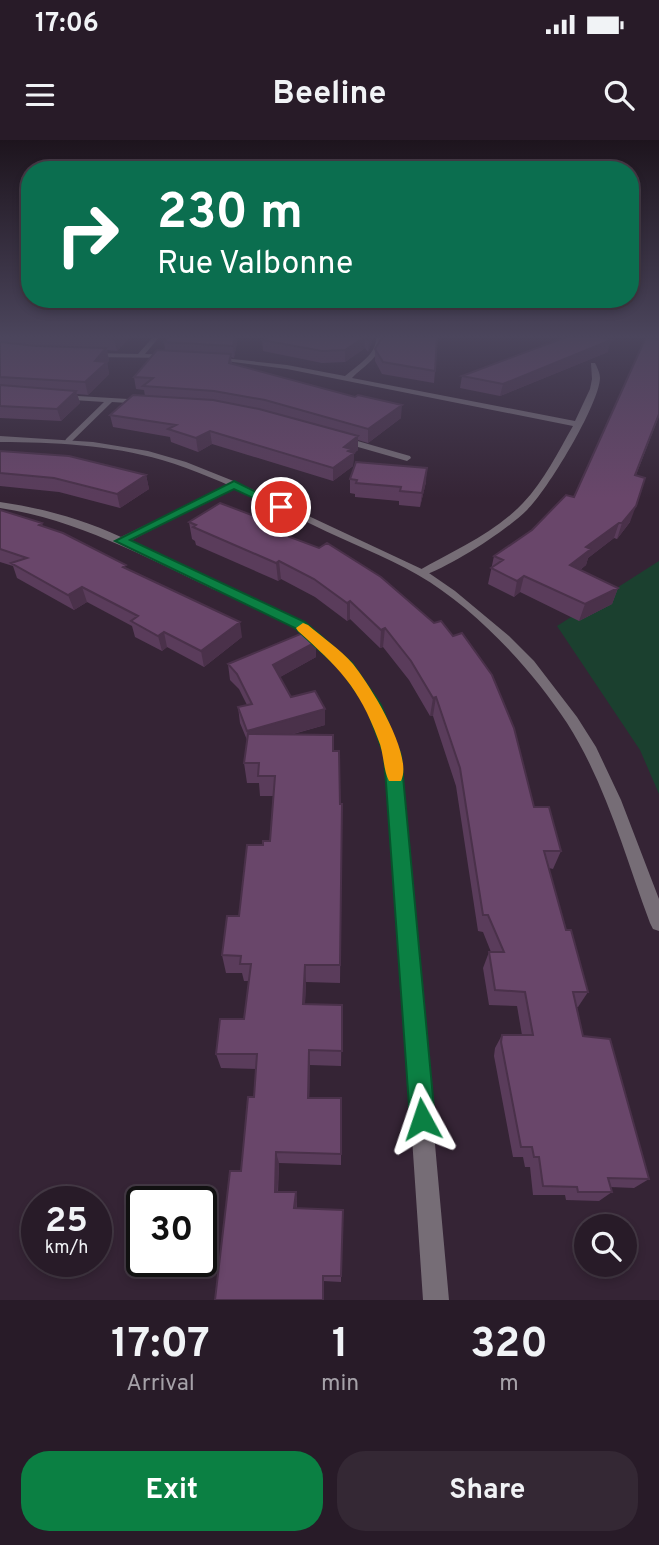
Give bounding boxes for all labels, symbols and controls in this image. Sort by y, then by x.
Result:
text: 17:06 [35,8,99,41]
text: Beeline [273,75,386,115]
icon: menu [21,76,59,114]
icon: search [600,76,638,114]
text: 230 m [157,184,303,246]
icon: right [42,189,133,280]
text: Rue Valbonne [157,245,353,285]
pin [251,477,311,537]
icon: arrive [262,488,300,526]
position arrow [385,1082,459,1156]
speed limit sign: 30 [126,1186,217,1277]
text: 25 [45,1200,88,1244]
map controls [574,1214,637,1277]
button: search [574,1214,637,1277]
text: km/h [45,1237,88,1260]
text: 17:07 [111,1319,210,1372]
text: 1 [332,1319,349,1372]
text: 320 [470,1319,548,1372]
text: Arrival [126,1370,195,1399]
text: min [321,1370,359,1399]
text: m [499,1370,519,1399]
button: Exit [21,1451,323,1531]
button: Share [337,1451,638,1531]

